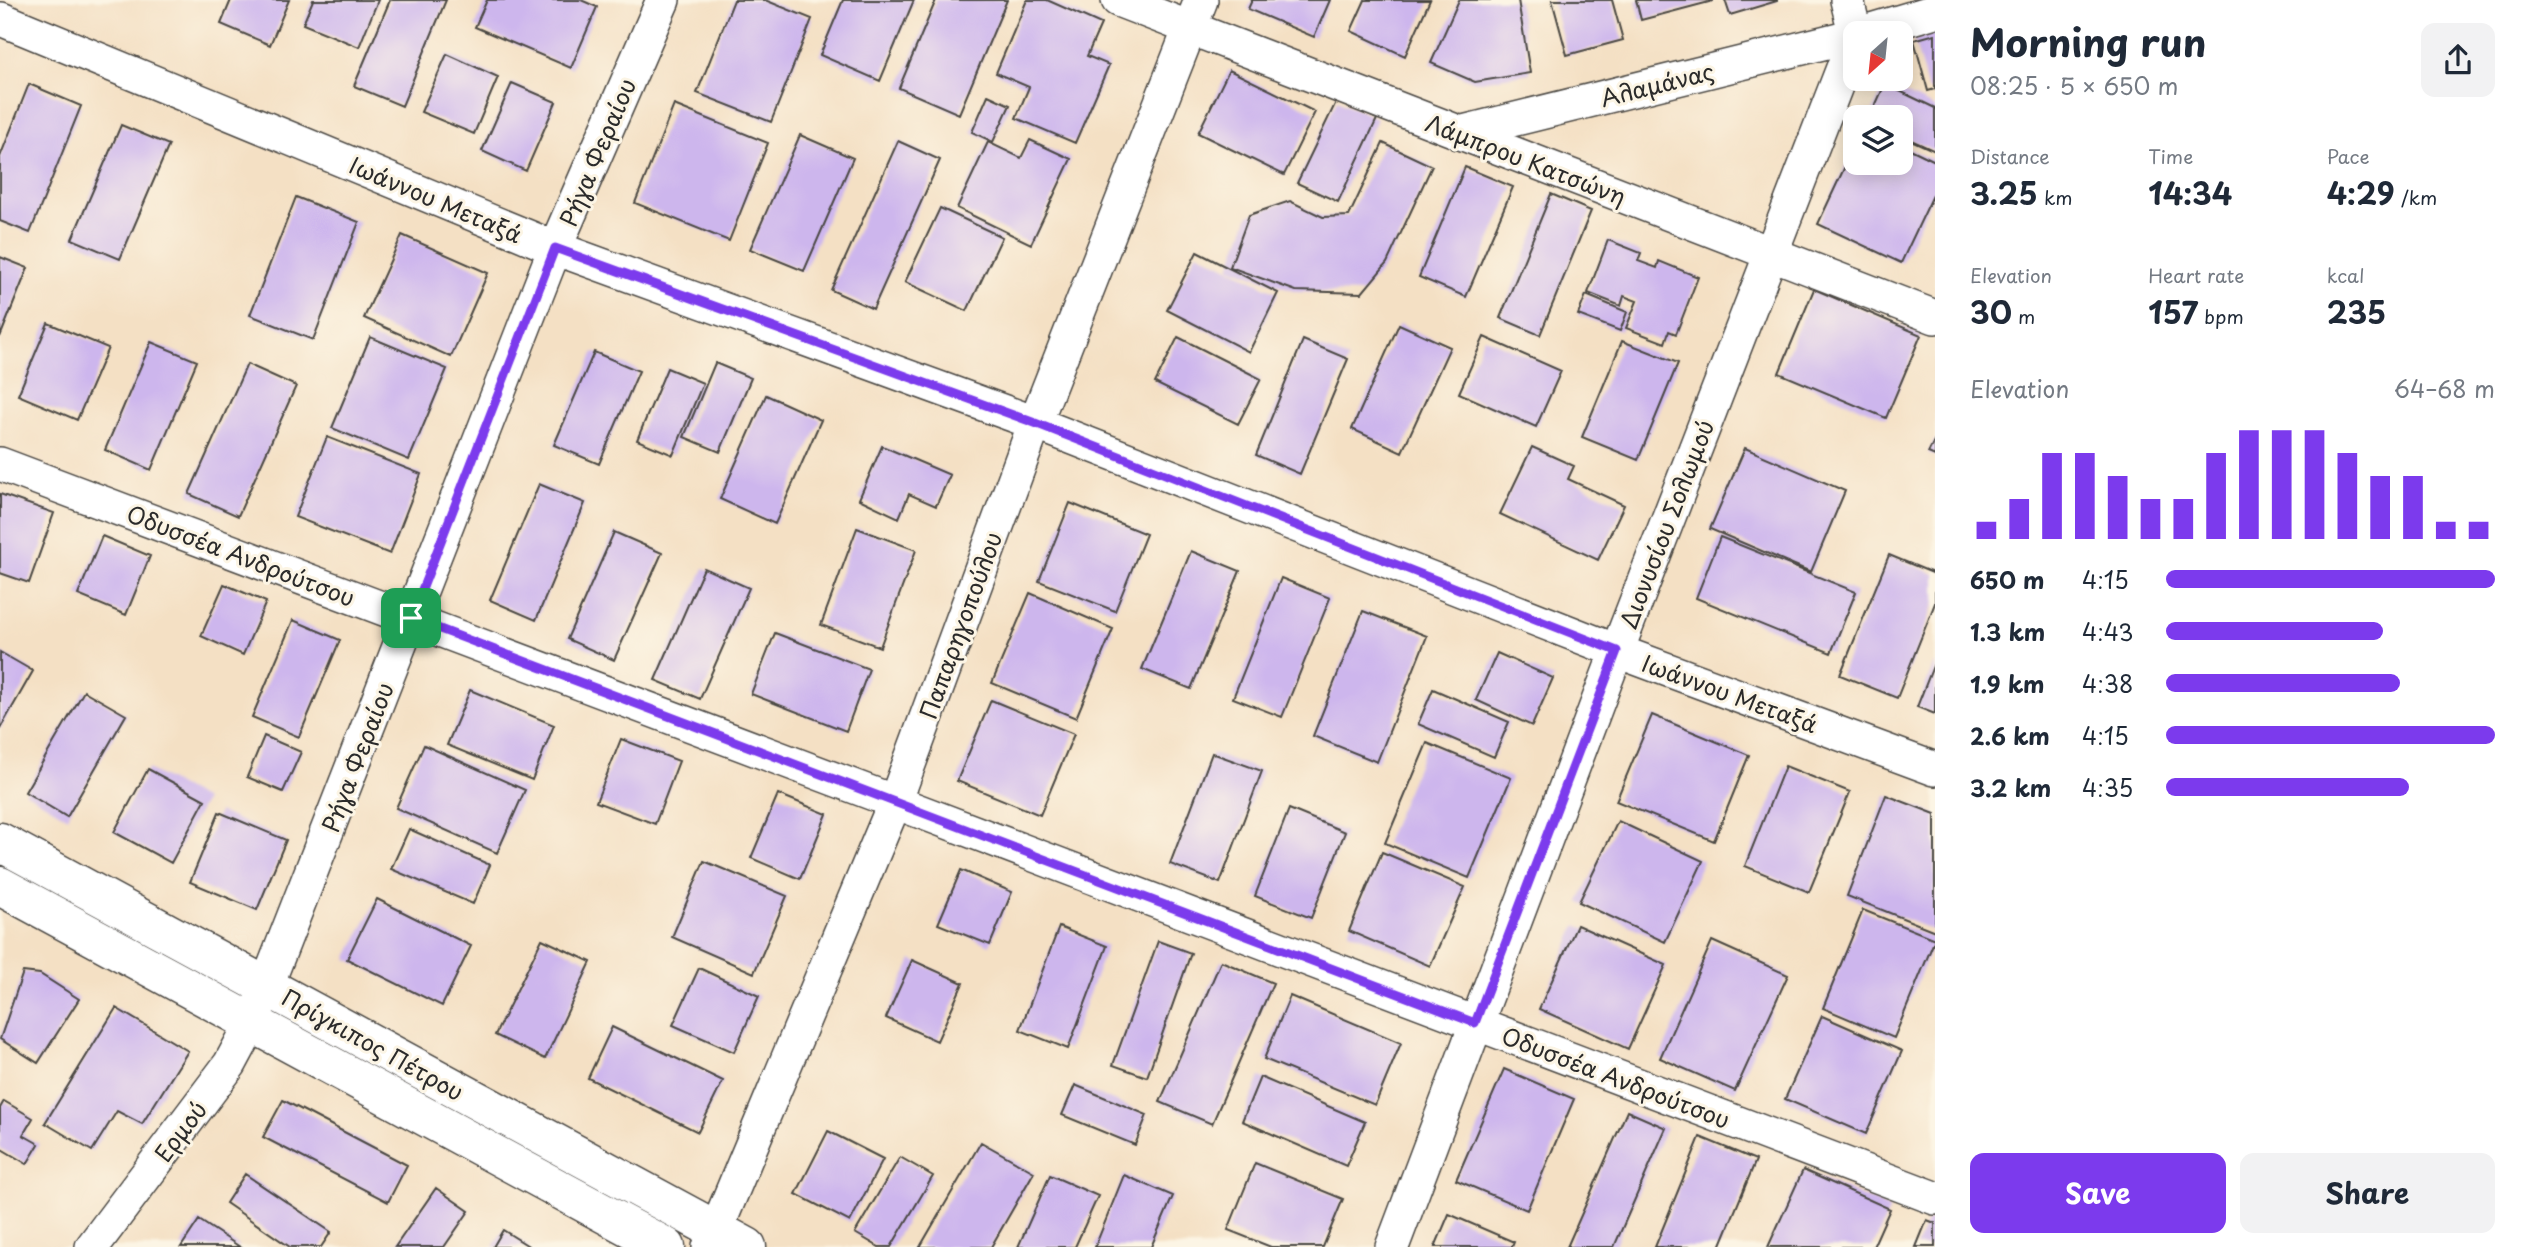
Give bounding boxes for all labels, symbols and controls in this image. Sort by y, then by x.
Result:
text: Morning run [1970,13,2206,70]
north arrow [1843,21,1913,91]
map controls [1843,21,1913,175]
button: share [2421,23,2495,97]
street label: Αλαμάνας [1596,53,1718,115]
text: 08:25 · 5 × 650 m [1970,68,2178,103]
street label: Ρήγα Φεραίου [550,73,644,231]
street label: Λάμπρου Κατσώνη [1421,105,1631,213]
button: layers [1843,105,1913,175]
text: Distance [1970,142,2050,170]
text: Time [2148,142,2193,170]
text: Pace [2327,142,2370,170]
street label: Ιωάννου Μεταξά [344,147,528,251]
text: 3.25 [1970,170,2038,215]
text: 14:34 [2148,170,2232,215]
text: 4:29 [2327,170,2395,215]
text: km [2038,183,2072,211]
text: /km [2395,183,2437,211]
text: Elevation [1970,261,2052,289]
text: Heart rate [2148,261,2244,289]
text: kcal [2327,261,2365,289]
text: 30 [1970,289,2012,334]
text: 157 [2148,289,2198,334]
text: 235 [2327,289,2386,334]
text: m [2012,302,2035,330]
text: bpm [2198,302,2244,330]
text: Elevation [1970,371,2069,406]
text: 64–68 m [2394,371,2495,406]
street label: Διονυσίου Σολωμού [1610,415,1722,633]
street label: Οδυσσέα Ανδρούτσου [122,495,360,615]
street label: Παπαρηγοπούλου [910,527,1010,723]
text: 650 m [1970,562,2044,597]
text: 4:15 [2082,562,2129,597]
pin [381,588,441,648]
icon: arrive [392,599,430,637]
text: 1.3 km [1970,614,2045,649]
text: 4:43 [2082,614,2134,649]
street label: Ιωάννου Μεταξά [1637,645,1823,741]
text: 1.9 km [1970,666,2044,701]
text: 4:38 [2082,666,2133,701]
street label: Ρήγα Φεραίου [312,677,402,837]
text: 2.6 km [1970,718,2050,753]
text: 4:15 [2082,718,2129,753]
text: 3.2 km [1970,770,2051,805]
text: 4:35 [2082,770,2133,805]
street label: Πρίγκιπος Πέτρου [276,979,470,1109]
street label: Οδυσσέα Ανδρούτσου [1497,1017,1735,1137]
street label: Ερμού [145,1093,215,1169]
button: Save [1970,1153,2226,1233]
button: Share [2240,1153,2495,1233]

